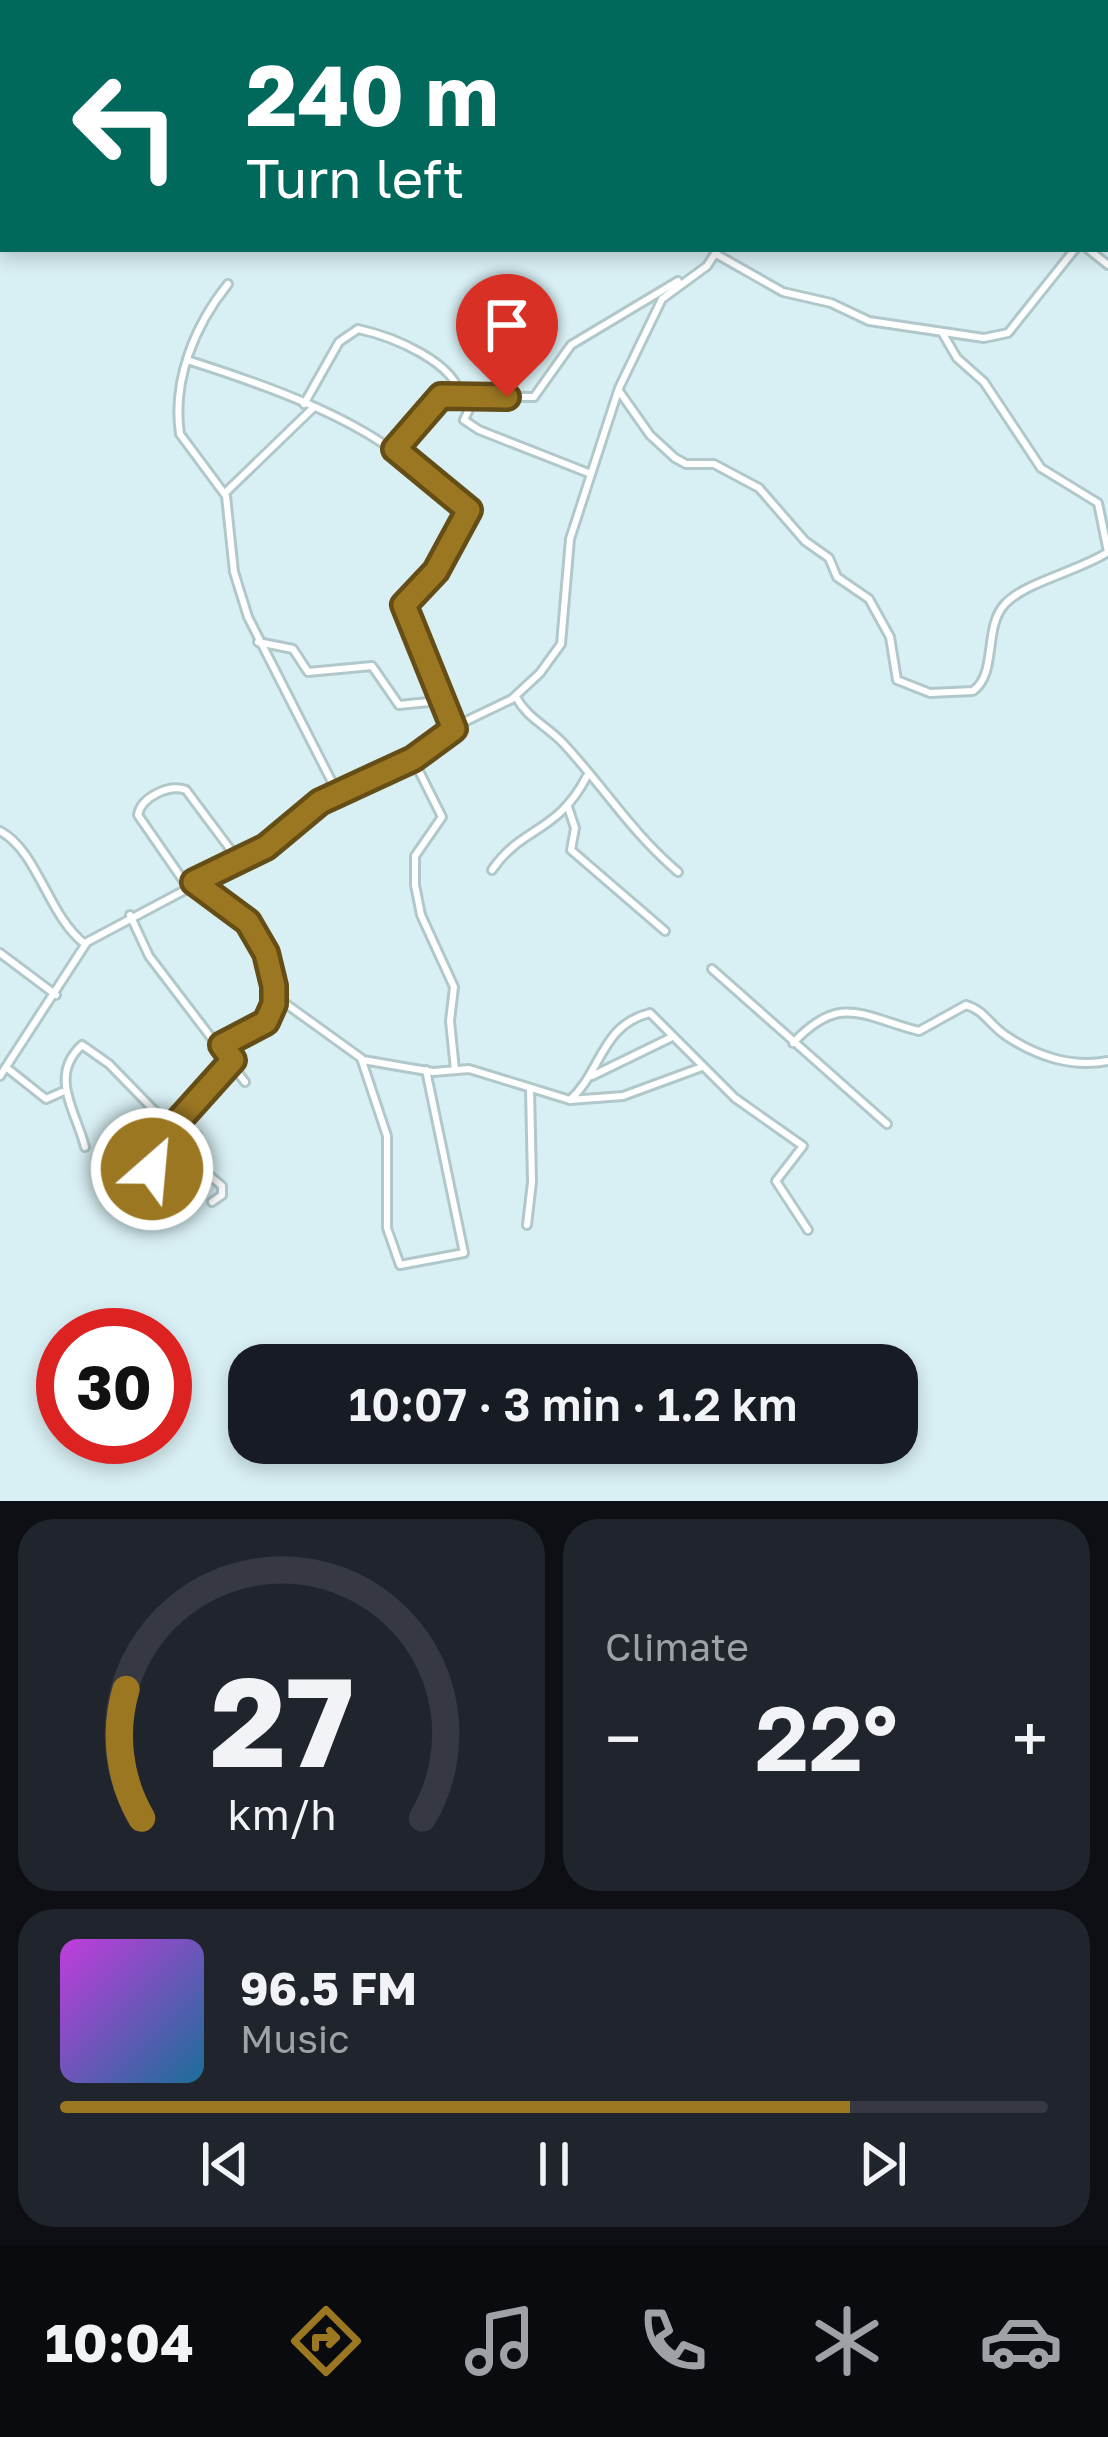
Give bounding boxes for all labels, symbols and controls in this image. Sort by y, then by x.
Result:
text: 240 m [246,44,499,144]
icon: left [48,48,204,204]
text: Turn left [246,145,464,210]
pin [456,274,558,397]
icon: arrive [474,292,540,358]
position arrow [89,1106,215,1232]
speed limit sign: 30 [36,1308,192,1464]
text: 10:07 · 3 min · 1.2 km [349,1377,797,1431]
text: Climate [605,1623,749,1670]
text: 27 [209,1645,354,1794]
text: 22° [755,1683,898,1791]
text: − [605,1698,641,1778]
text: + [1012,1698,1048,1778]
text: km/h [227,1788,336,1839]
text: 96.5 FM [240,1961,417,2015]
text: Music [240,2015,350,2062]
icon: previous [192,2131,258,2197]
icon: pause [521,2131,587,2197]
icon: next [850,2131,916,2197]
icon: directions [284,2299,368,2383]
icon: music [458,2299,542,2383]
icon: phone [631,2299,715,2383]
icon: climate [805,2299,889,2383]
icon: car [979,2299,1063,2383]
text: 10:04 [45,2309,194,2374]

